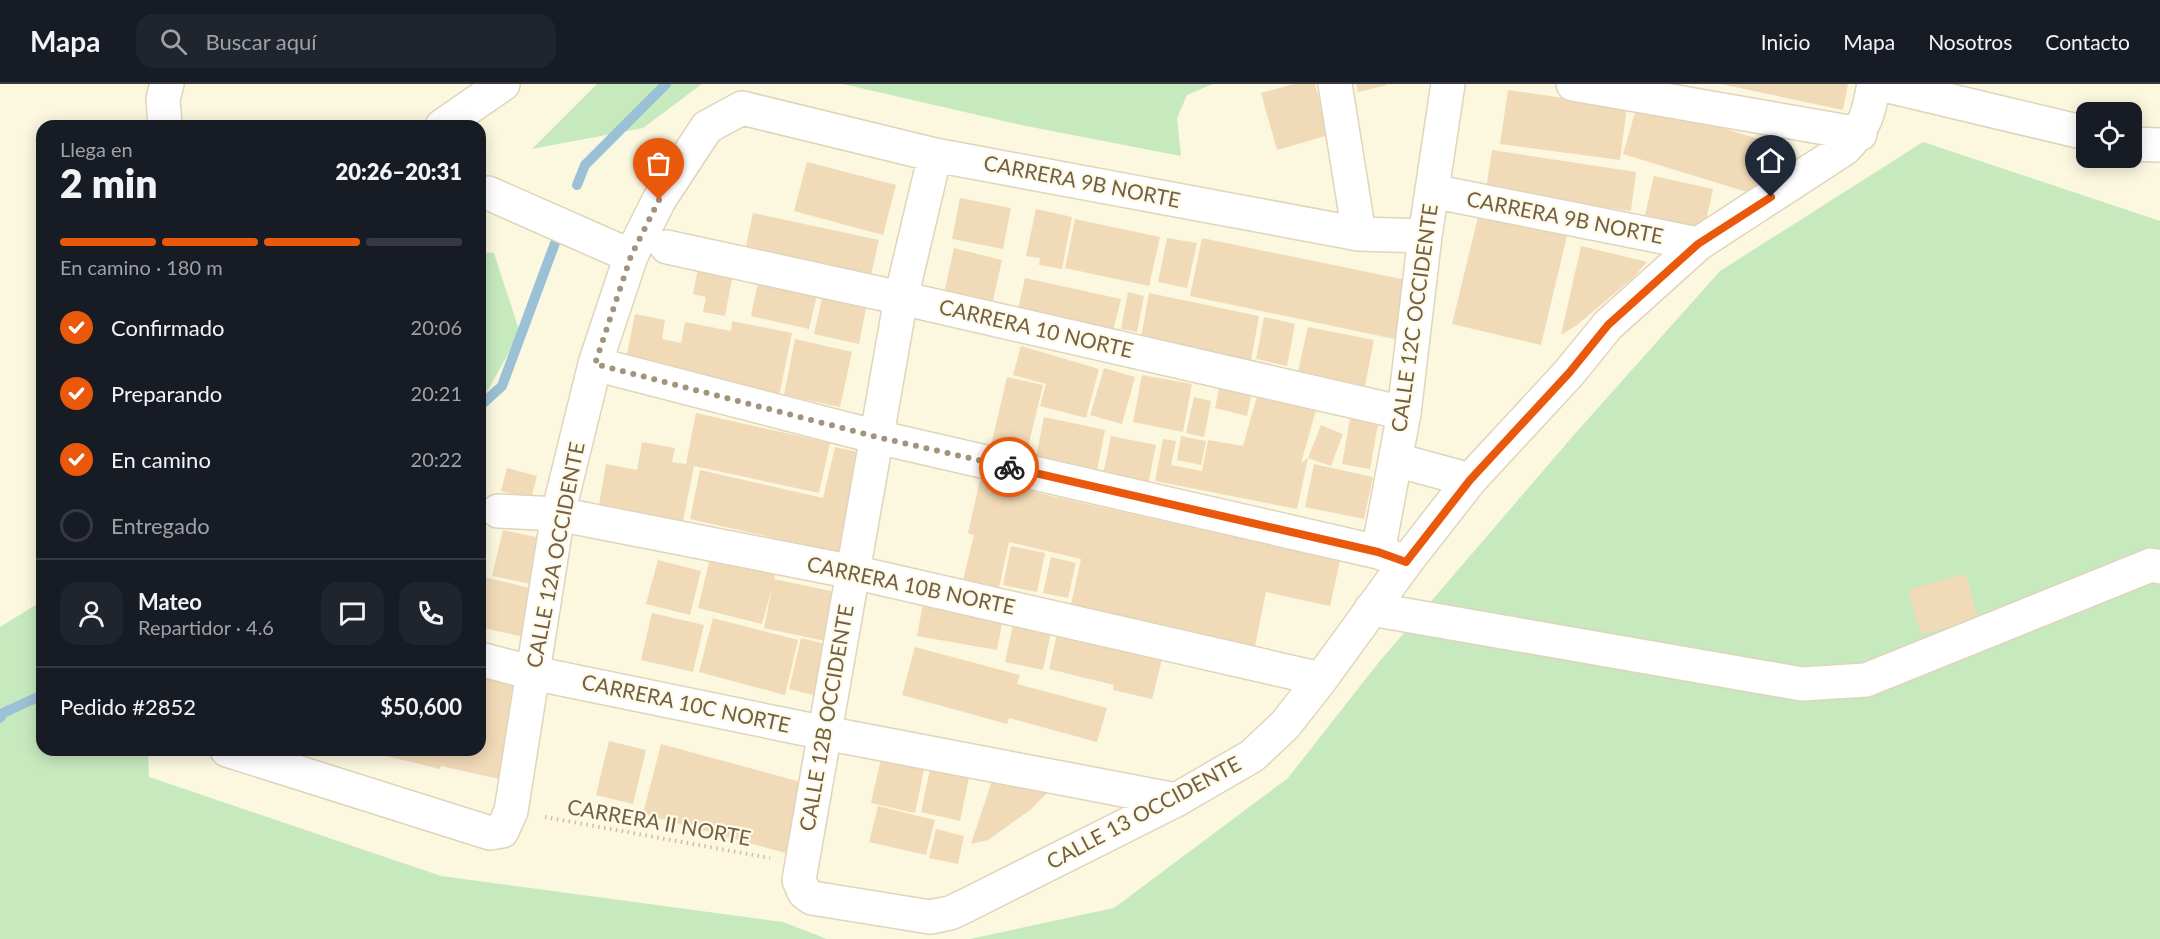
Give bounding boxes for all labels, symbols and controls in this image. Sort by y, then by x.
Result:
search box [136,14,556,68]
text: Mapa [30,24,100,58]
icon: search [157,25,190,58]
text: Buscar aquí [205,28,317,55]
text: Inicio [1761,29,1810,54]
text: Mapa [1843,29,1895,54]
text: Nosotros [1928,29,2012,54]
text: Contacto [2045,29,2130,54]
map controls [2076,102,2142,168]
button: locate [2076,102,2142,168]
pin [1745,135,1796,197]
text: Llega en [60,137,133,161]
pin [633,138,684,200]
icon: home [1754,144,1787,177]
icon: bag [642,147,675,180]
street label: CARRERA 9B NORTE [982,149,1183,212]
text: 20:26–20:31 [336,158,462,185]
text: 2 min [60,160,157,206]
street label: CARRERA 9B NORTE [1465,185,1666,248]
street label: CALLE 12C OCCIDENTE [1385,202,1442,434]
text: En camino · 180 m [60,255,223,279]
street label: CARRERA 10 NORTE [937,293,1136,362]
icon: check [60,311,93,344]
text: Confirmado [111,314,224,341]
text: 20:06 [411,315,462,339]
icon: check [60,377,93,410]
text: Preparando [111,380,222,407]
text: 20:21 [411,381,462,405]
courier [979,437,1039,497]
street label: CALLE 12A OCCIDENTE [520,440,589,670]
icon: check [60,443,93,476]
text: En camino [111,446,211,473]
text: 20:22 [411,447,462,471]
icon: bike [993,451,1026,484]
text: Entregado [111,512,210,539]
street label: CARRERA 10B NORTE [805,550,1018,619]
button: person [60,582,123,645]
button: chat [321,582,384,645]
button: phone [399,582,462,645]
text: Mateo [138,588,202,615]
street label: CALLE 12B OCCIDENTE [793,602,858,833]
text: Repartidor · 4.6 [138,615,274,639]
street label: CARRERA 10C NORTE [580,668,793,737]
text: Pedido #2852 [60,693,196,720]
text: $50,600 [380,693,462,720]
street label: CALLE 13 OCCIDENTE [1042,750,1245,873]
street label: CARRERA II NORTE [566,793,753,850]

